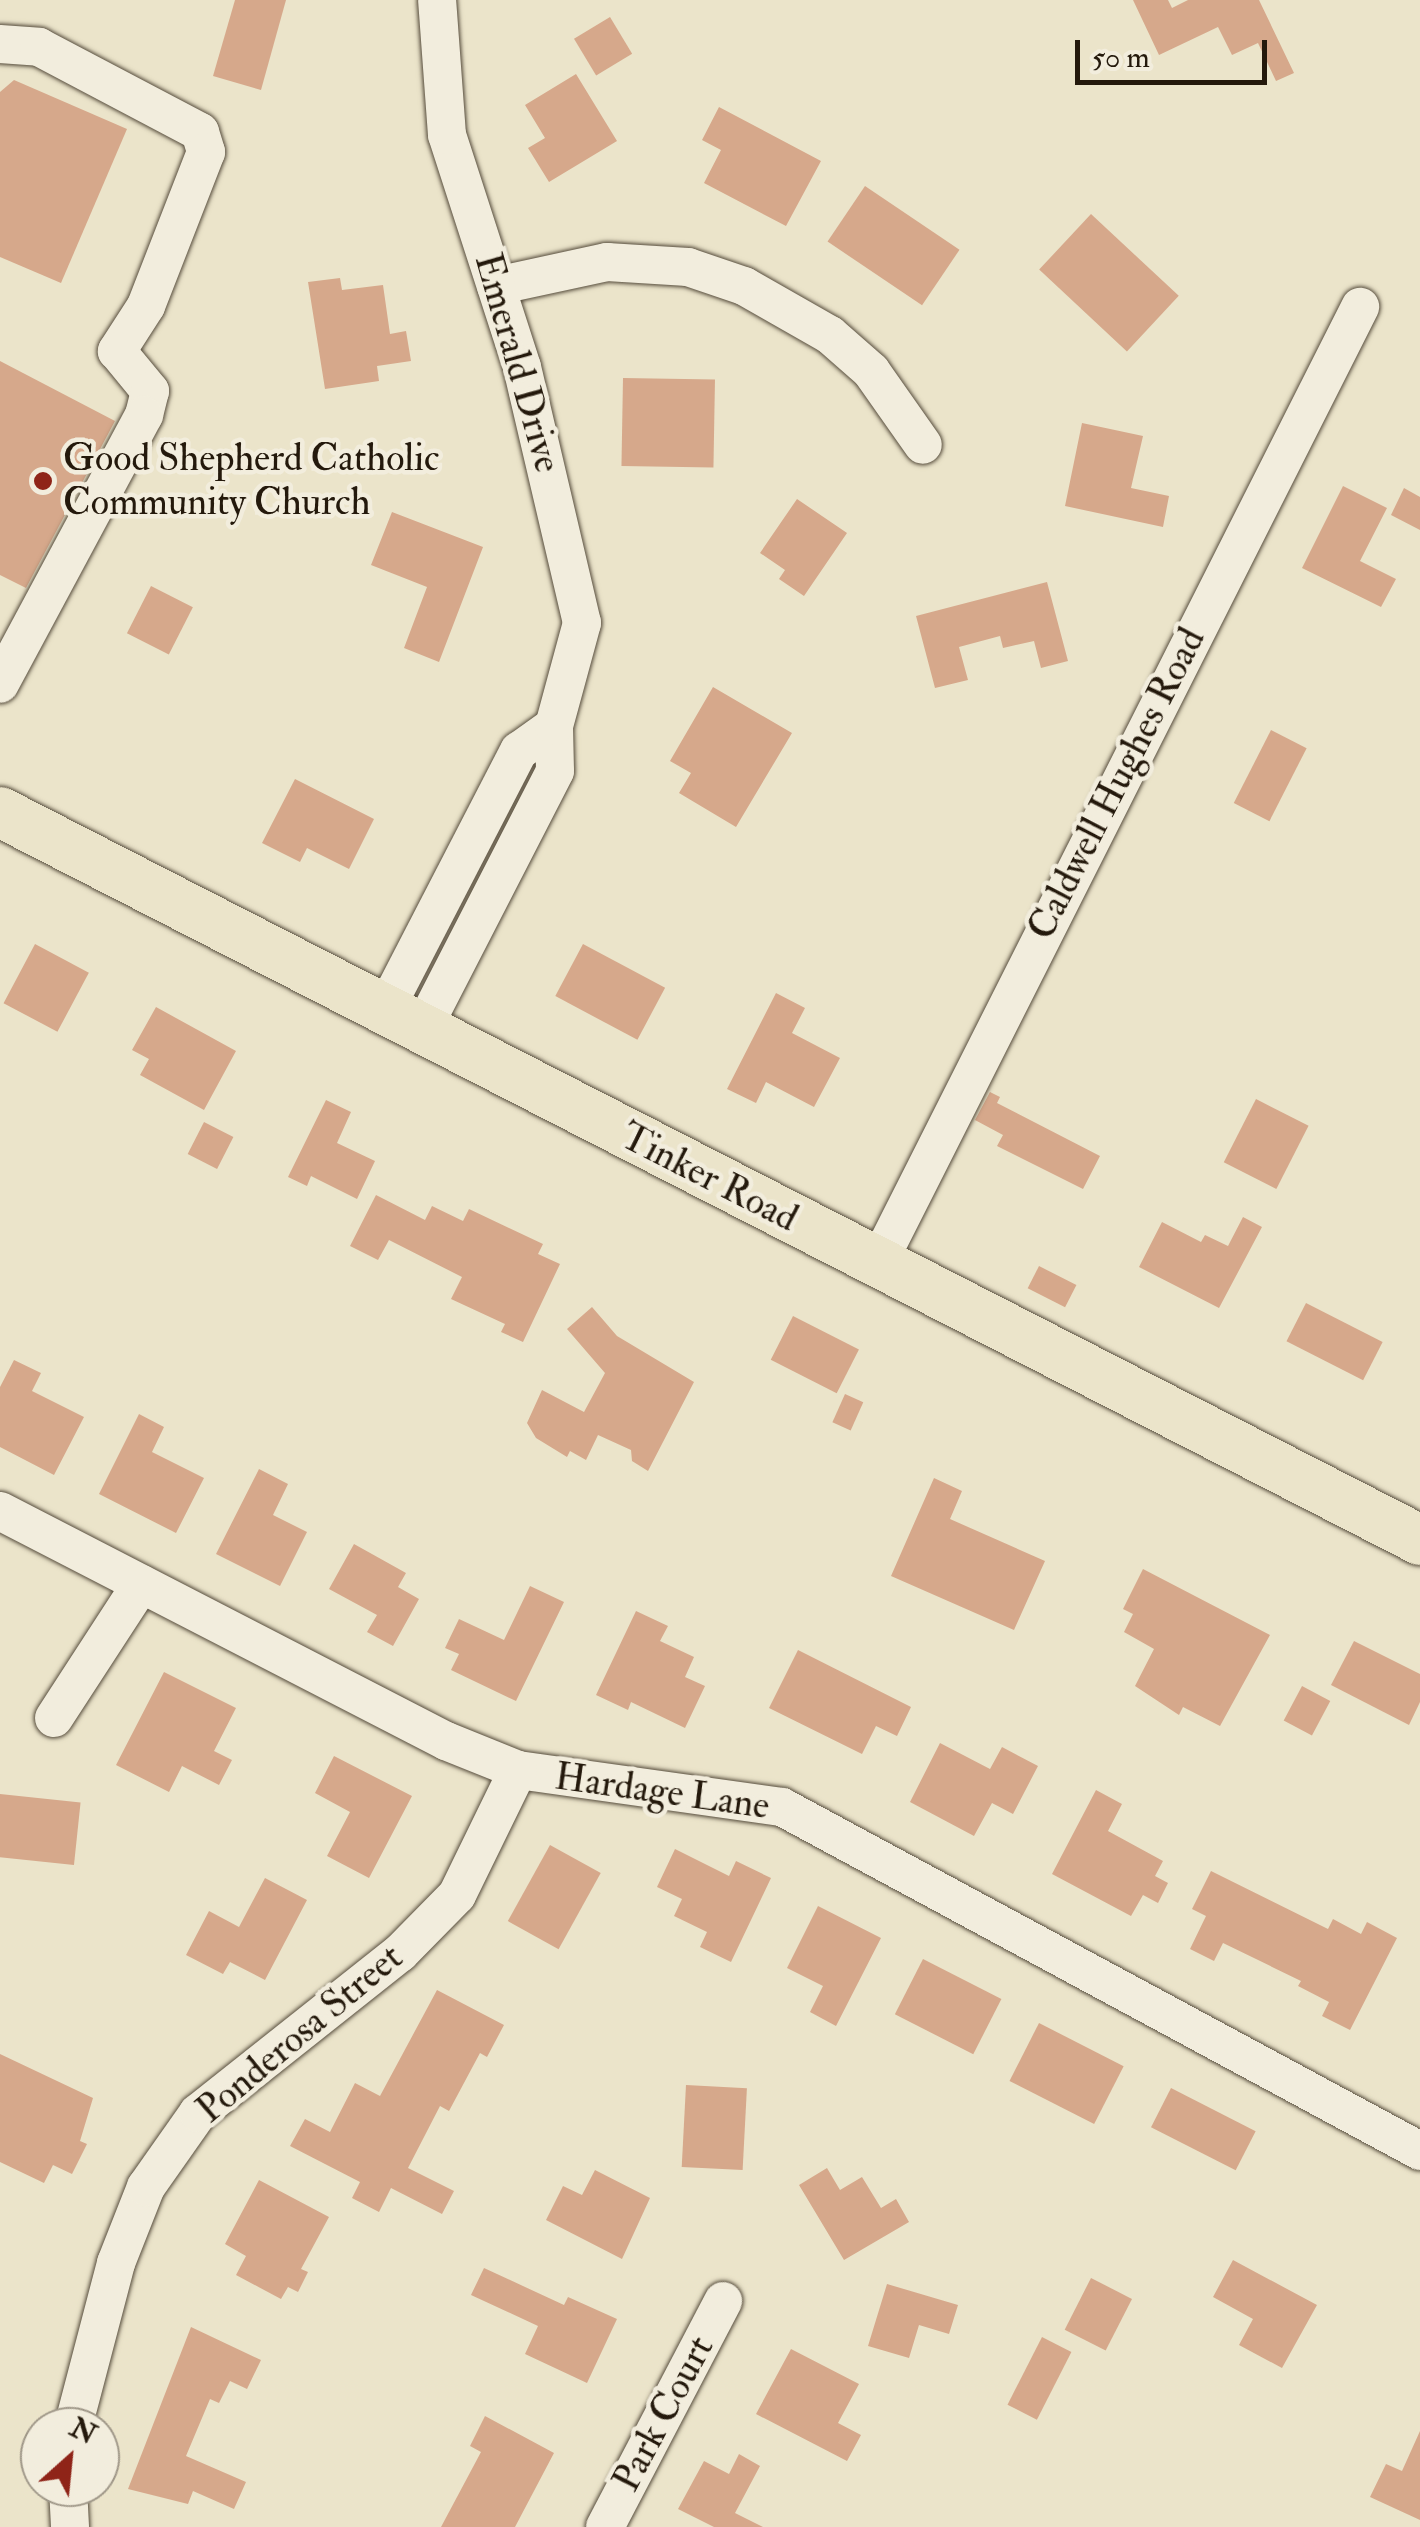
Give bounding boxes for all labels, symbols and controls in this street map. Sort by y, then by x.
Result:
scale bar [1080,20,1272,82]
text: 50 m [1092,39,1150,76]
street label: Emerald Drive [464,248,570,478]
place label: Good Shepherd Catholic Community Church [63,436,439,526]
marker: Good Shepherd Catholic Community Church [32,470,54,492]
street label: Caldwell Hughes Road [1019,621,1215,947]
street label: Tinker Road [613,1114,805,1242]
street label: Hardage Lane [552,1754,772,1830]
street label: Ponderosa Street [188,1935,412,2133]
street label: Park Court [604,2328,724,2500]
north arrow [20,2407,120,2507]
text: N [64,2410,102,2453]

